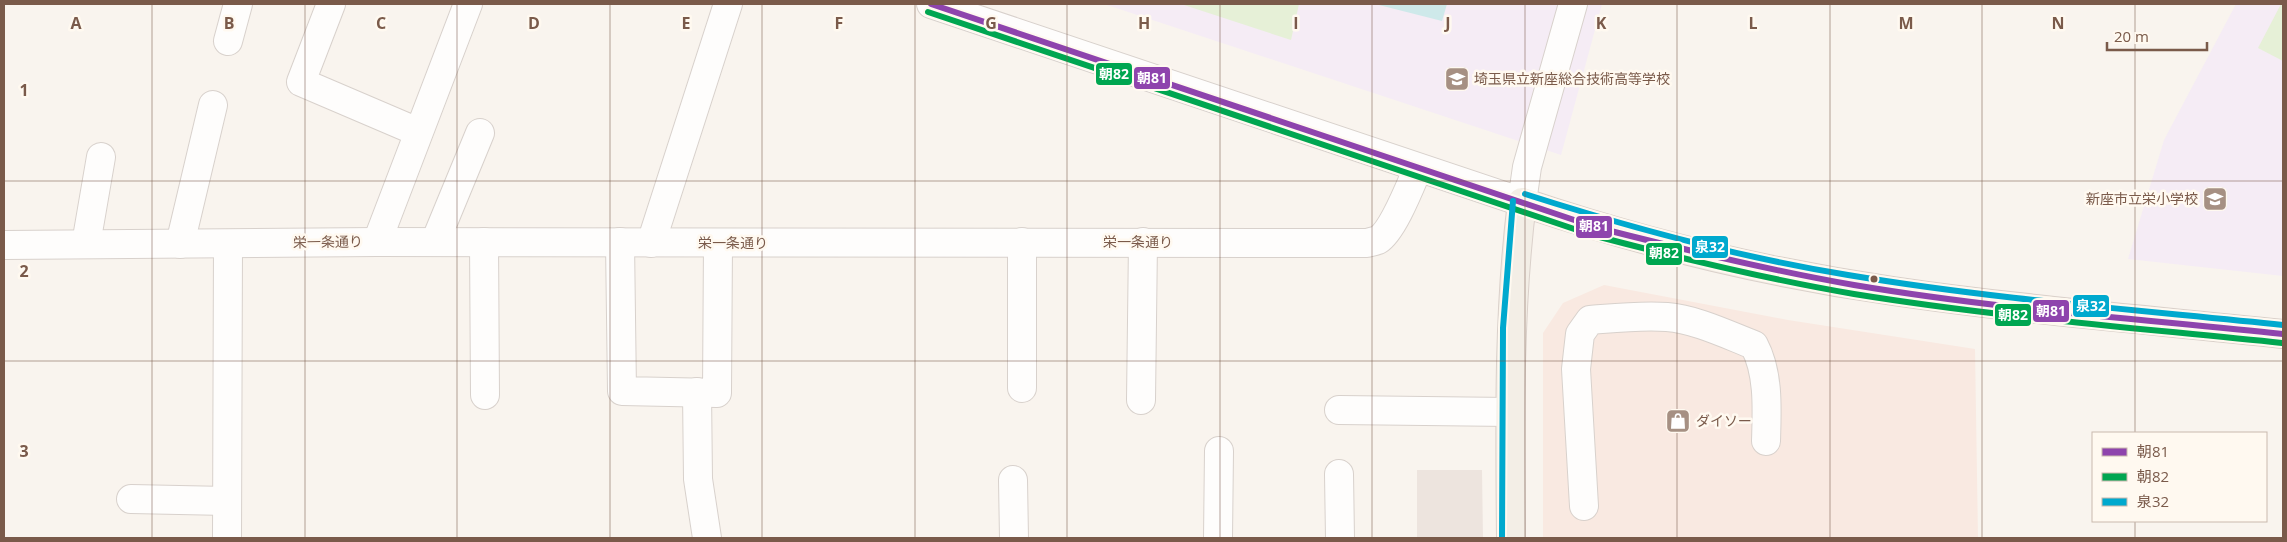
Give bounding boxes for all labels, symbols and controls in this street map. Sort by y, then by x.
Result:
text: A [70,12,82,34]
text: B [224,12,234,34]
text: C [376,12,386,34]
text: D [528,12,540,34]
text: E [682,12,691,34]
text: F [835,12,843,34]
text: G [985,12,997,34]
text: H [1138,12,1150,34]
text: I [1293,12,1299,34]
text: J [1443,12,1451,34]
text: K [1596,12,1607,34]
text: L [1748,12,1758,34]
text: M [1898,12,1914,34]
text: N [2051,12,2065,34]
scale bar [2107,20,2207,52]
text: 20 m [2114,26,2149,46]
line badge: 朝82 [1095,62,1133,86]
text: 朝82 [1099,64,1129,83]
line badge: 朝81 [1133,66,1171,90]
school or university icon: 埼玉県立新座総合技術高等学校 [1444,66,1470,92]
text: 朝81 [1137,68,1167,87]
place label: 埼玉県立新座総合技術高等学校 [1474,69,1670,88]
text: 1 [19,79,29,101]
school or university icon: 新座市立栄小学校 [2202,186,2228,212]
place label: 新座市立栄小学校 [2086,189,2198,208]
line badge: 朝81 [1575,215,1613,239]
text: 朝81 [1579,216,1609,235]
street label: 栄一条通り [293,231,363,252]
street label: 栄一条通り [1103,232,1173,251]
street label: 栄一条通り [698,233,768,252]
line badge: 泉32 [1691,235,1729,259]
text: 泉32 [1695,237,1725,256]
line badge: 朝82 [1645,242,1683,266]
text: 朝82 [1649,243,1679,262]
text: 2 [19,260,29,282]
unlabelled marker [1869,274,1879,284]
line badge: 泉32 [2072,294,2110,318]
text: 泉32 [2076,296,2106,315]
line badge: 朝81 [2032,299,2070,323]
text: 朝81 [2036,301,2066,320]
line badge: 朝82 [1994,303,2032,327]
text: 朝82 [1998,305,2028,324]
shop icon: ダイソー [1665,408,1691,434]
place label: ダイソー [1696,411,1752,430]
legend [2092,432,2267,522]
text: 3 [19,440,29,462]
text: 朝81 [2137,441,2169,461]
text: 朝82 [2137,466,2169,486]
text: 泉32 [2137,491,2169,511]

